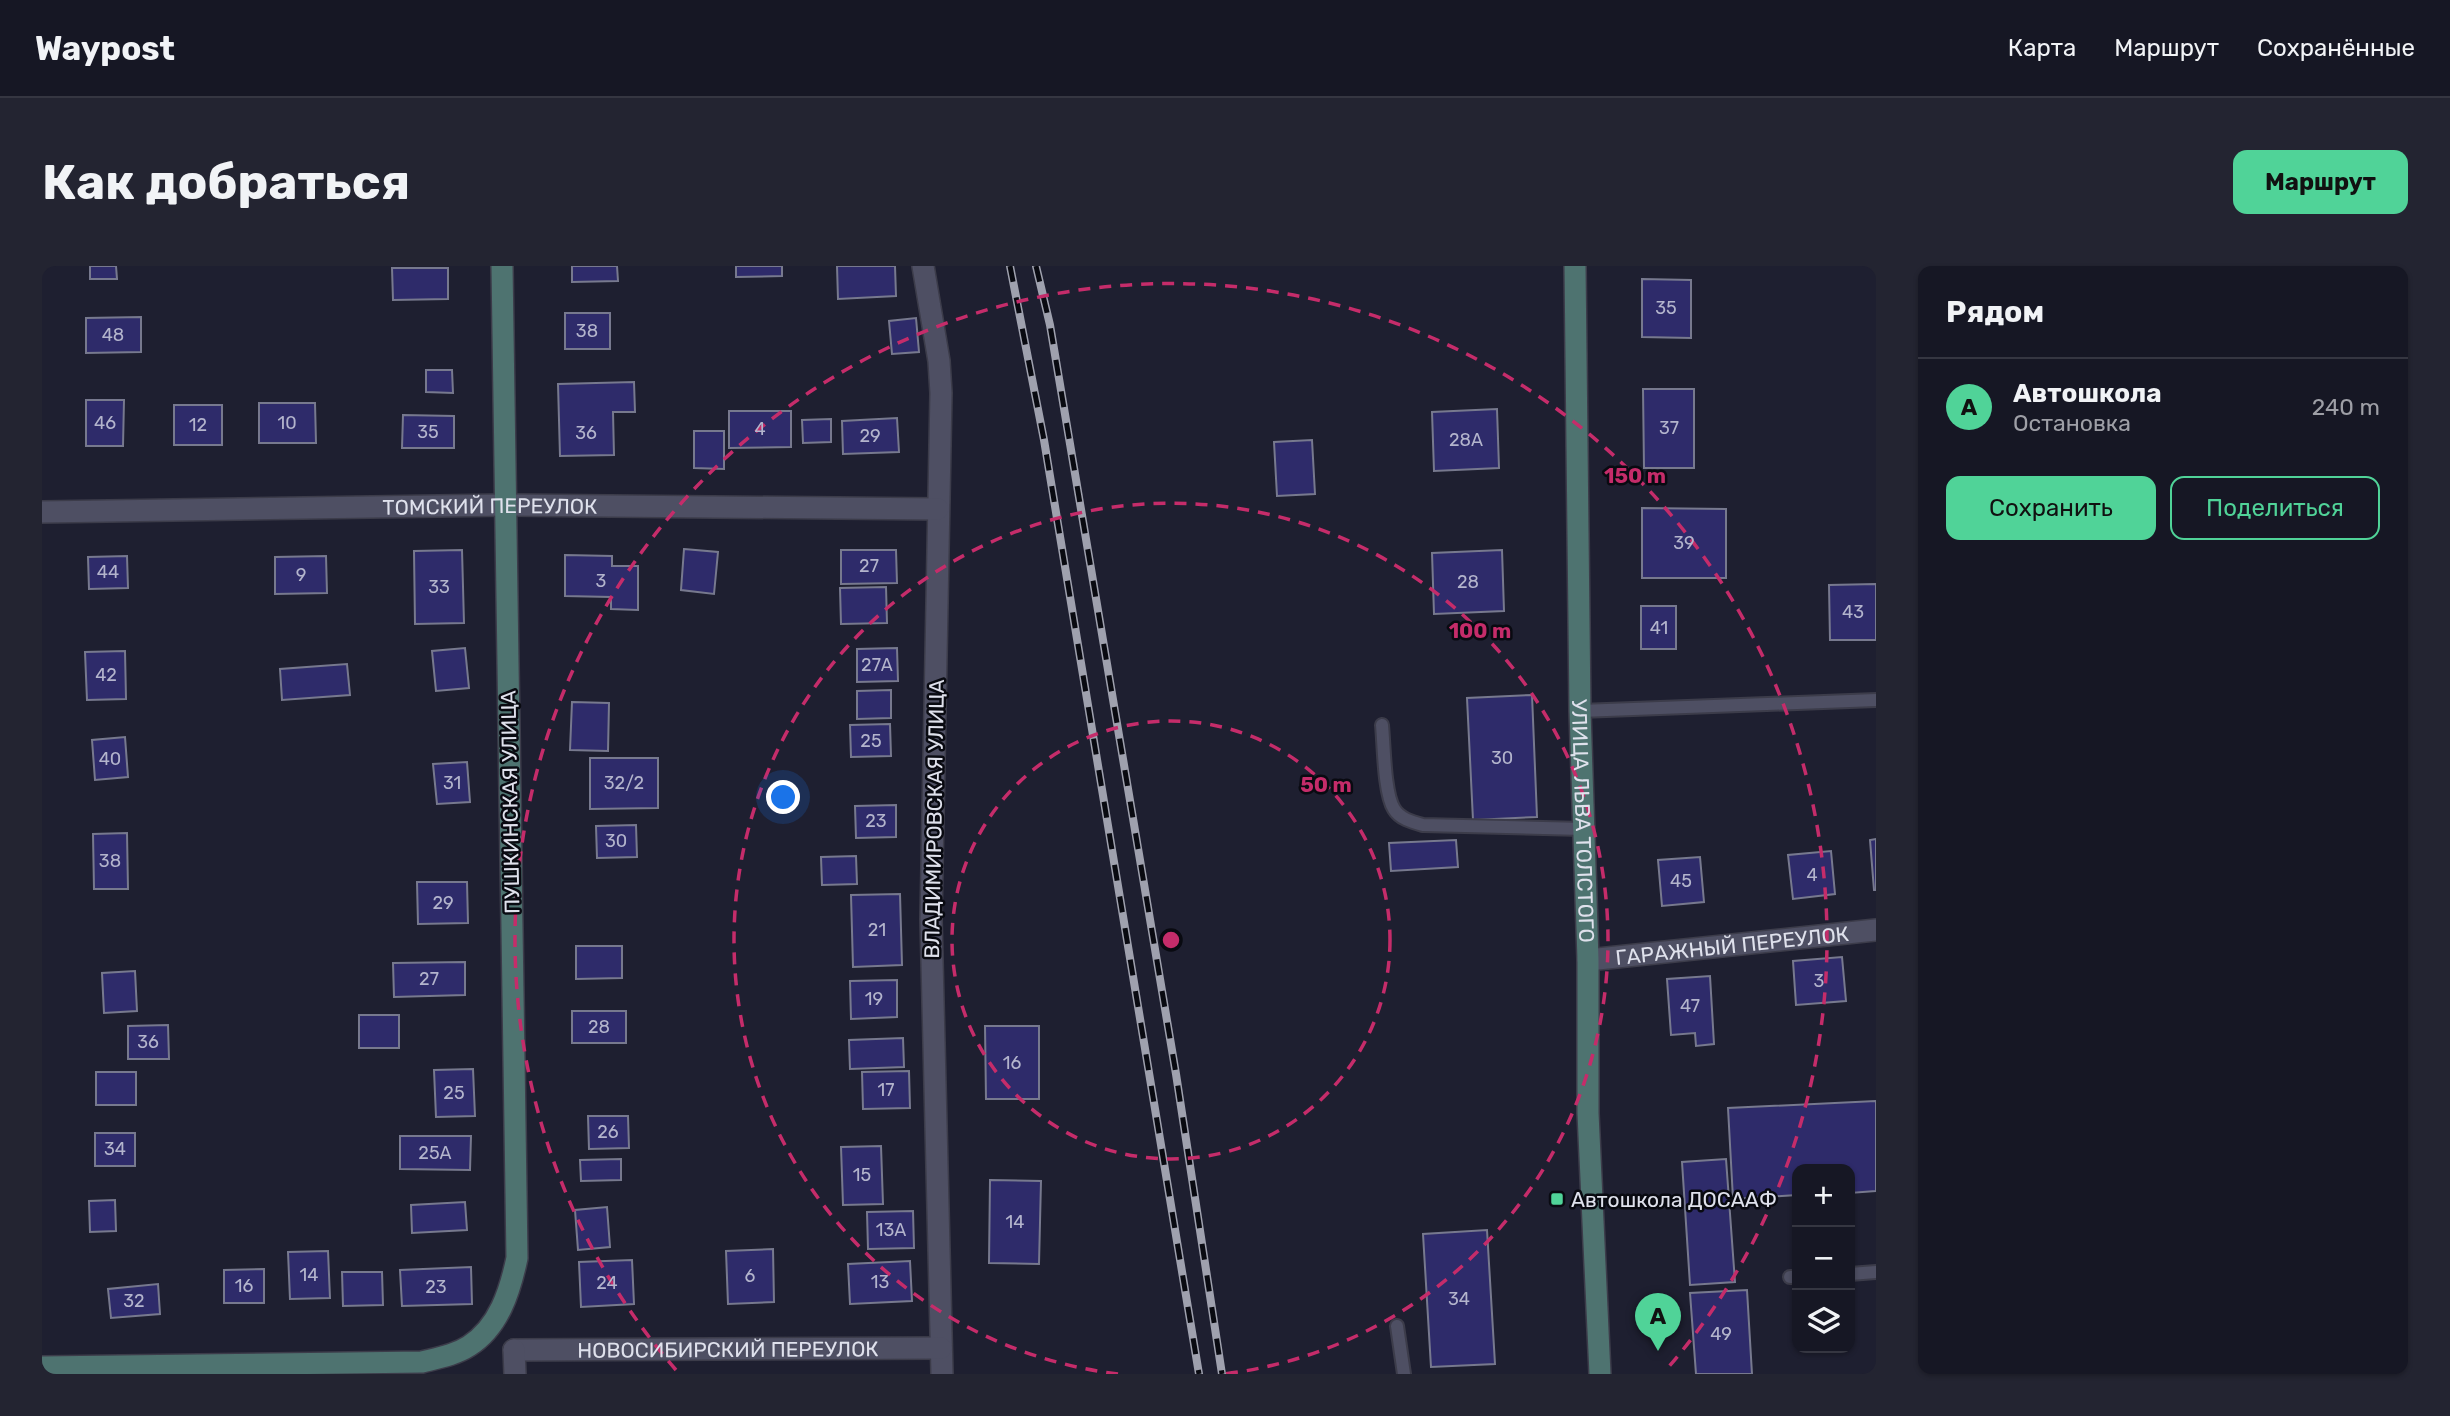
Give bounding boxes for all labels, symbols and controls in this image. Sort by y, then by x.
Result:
text: Waypost [35,29,175,68]
text: Карта [2008,34,2076,62]
text: Маршрут [2114,34,2219,62]
text: Сохранённые [2257,34,2415,62]
button: Маршрут [2233,150,2408,214]
text: Как добраться [42,153,410,211]
text: Рядом [1946,294,2044,330]
house number: 35 [1655,297,1677,319]
house number: 38 [576,320,598,342]
house number: 48 [102,324,124,346]
text: Автошкола [2013,378,2162,409]
text: A [1961,393,1977,421]
text: 240 m [2312,393,2380,421]
text: Остановка [2013,409,2131,437]
house number: 46 [94,412,116,434]
house number: 10 [277,412,297,434]
house number: 12 [189,414,207,436]
house number: 37 [1659,417,1679,439]
house number: 4 [754,418,766,440]
house number: 35 [417,421,439,443]
house number: 36 [575,422,597,444]
house number: 29 [859,425,881,447]
house number: 28А [1449,429,1483,451]
text: 150 m [1604,463,1666,488]
button: Сохранить [1946,476,2156,540]
button: Поделиться [2170,476,2380,540]
street label: ТОМСКИЙ ПЕРЕУЛОК [382,492,598,519]
house number: 39 [1673,532,1695,554]
house number: 27 [859,555,879,577]
house number: 44 [97,561,119,583]
house number: 9 [296,564,306,586]
house number: 3 [596,570,606,592]
house number: 28 [1457,571,1479,593]
house number: 33 [428,576,450,598]
house number: 43 [1842,601,1864,623]
house number: 41 [1650,617,1668,639]
text: 100 m [1449,618,1511,643]
house number: 27А [861,654,893,676]
house number: 42 [95,664,117,686]
street label: ВЛАДИМИРОВСКАЯ УЛИЦА [919,679,949,959]
street label: ПУШКИНСКАЯ УЛИЦА [496,690,524,914]
street label: УЛИЦА ЛЬВА ТОЛСТОГО [1567,699,1600,943]
house number: 25 [860,730,882,752]
house number: 30 [1491,747,1513,769]
house number: 40 [99,748,121,770]
house number: 31 [443,772,461,794]
house number: 32/2 [604,772,644,794]
text: 50 m [1300,772,1352,797]
your location [766,780,800,814]
house number: 23 [865,810,887,832]
house number: 30 [605,830,627,852]
house number: 38 [99,850,121,872]
house number: 4 [1806,864,1818,886]
house number: 45 [1670,870,1692,892]
house number: 29 [432,892,454,914]
house number: 21 [868,919,886,941]
street label: ГАРАЖНЫЙ ПЕРЕУЛОК [1614,920,1850,970]
centre of rings [1159,928,1183,952]
house number: 27 [419,968,439,990]
house number: 3 [1814,970,1824,992]
house number: 19 [865,988,883,1010]
house number: 47 [1680,995,1700,1017]
house number: 28 [588,1016,610,1038]
house number: 36 [137,1031,159,1053]
house number: 16 [1003,1052,1021,1074]
house number: 17 [878,1079,894,1101]
house number: 25 [443,1082,465,1104]
house number: 26 [597,1121,619,1143]
house number: 34 [104,1138,126,1160]
house number: 25А [418,1142,452,1164]
house number: 15 [853,1164,871,1186]
map controls [1792,1164,1855,1353]
button: + [1792,1164,1855,1227]
place label: Автошкола ДОСААФ [1571,1187,1777,1212]
marker: Автошкола ДОСААФ [1549,1191,1565,1207]
house number: 14 [1006,1211,1024,1233]
house number: 13А [876,1219,906,1241]
button: − [1792,1227,1855,1290]
house number: 14 [300,1264,318,1286]
house number: 6 [745,1265,756,1287]
house number: 13 [871,1271,889,1293]
house number: 24 [596,1272,618,1294]
house number: 16 [235,1275,253,1297]
house number: 23 [425,1276,447,1298]
house number: 34 [1448,1288,1470,1310]
house number: 32 [123,1290,145,1312]
button: layers [1792,1290,1855,1353]
pin: A [1635,1293,1681,1351]
house number: 49 [1710,1323,1732,1345]
street label: НОВОСИБИРСКИЙ ПЕРЕУЛОК [577,1336,879,1362]

